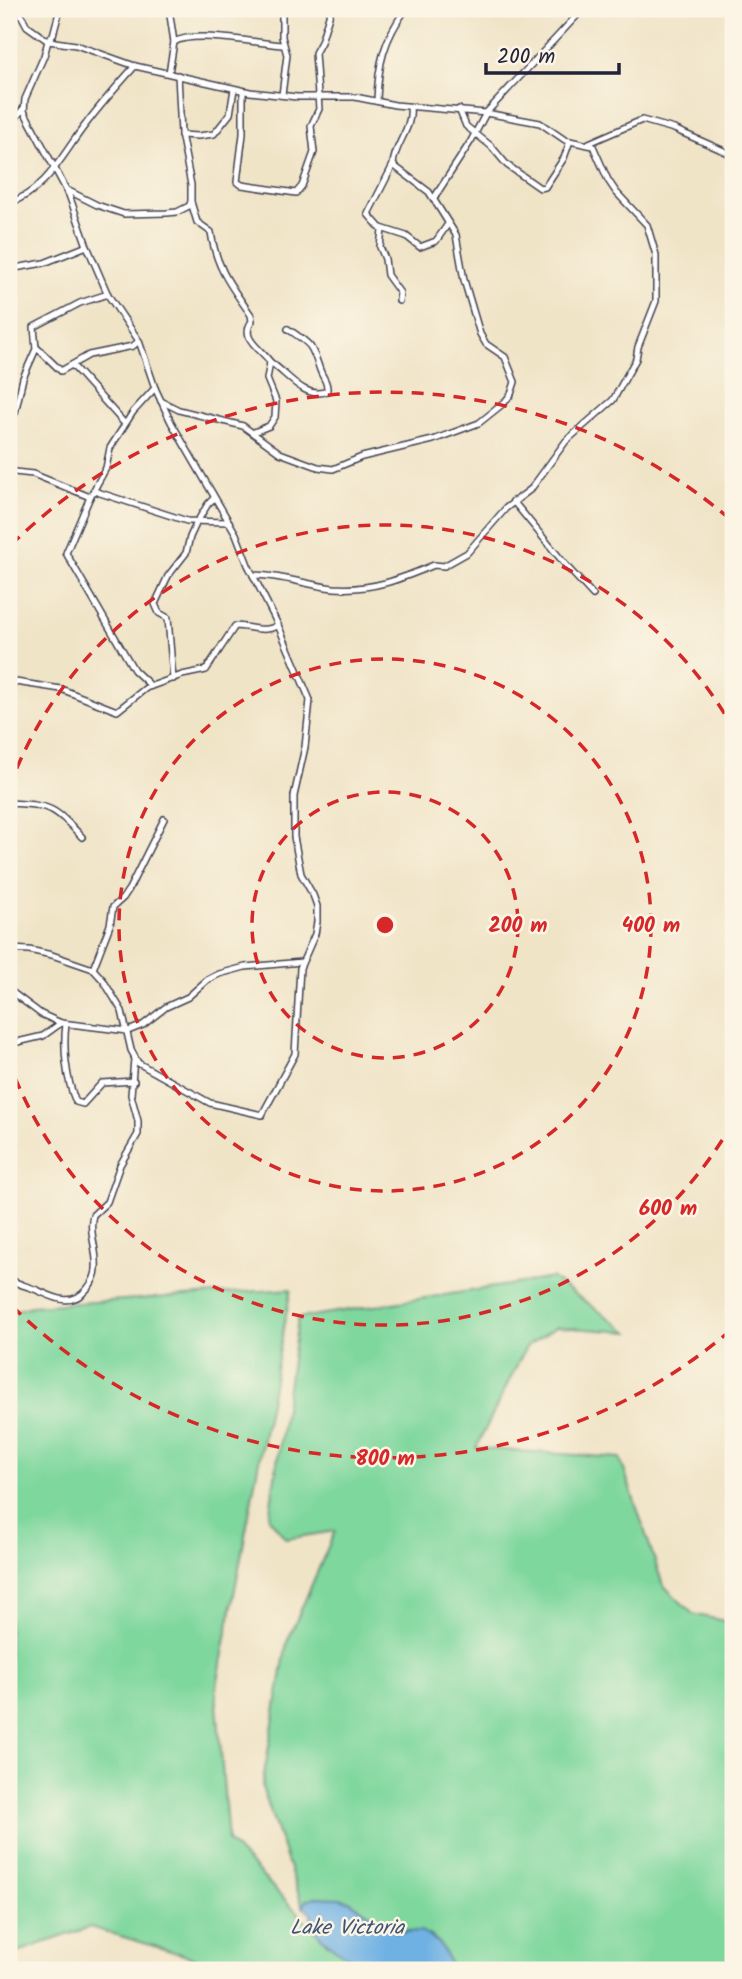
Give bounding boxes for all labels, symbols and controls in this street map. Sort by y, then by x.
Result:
scale bar [486,32,620,76]
text: 200 m [497,41,555,74]
text: 200 m [488,910,548,943]
text: 400 m [622,910,680,943]
centre of rings [373,913,397,937]
text: 600 m [639,1193,697,1226]
text: 800 m [355,1443,415,1476]
water label: Lake Victoria [290,1912,405,1945]

